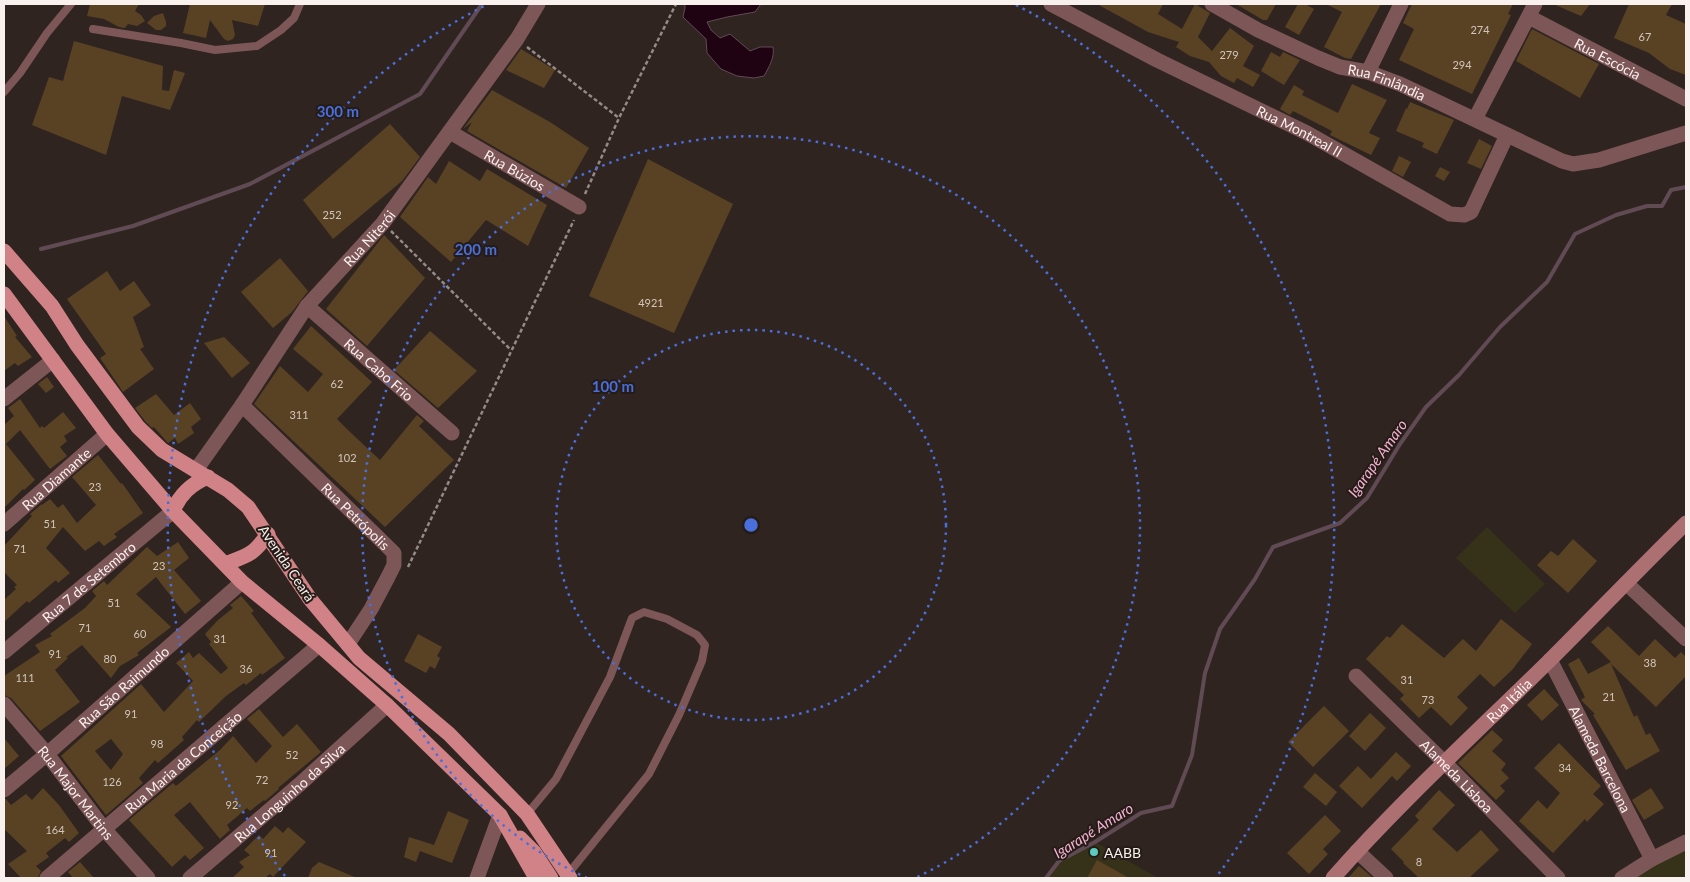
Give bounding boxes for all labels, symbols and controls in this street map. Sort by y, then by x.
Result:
house number: 274 [1470,23,1490,36]
house number: 67 [1639,30,1651,43]
street label: Rua Escócia [1572,34,1644,83]
house number: 279 [1219,48,1239,61]
house number: 294 [1452,58,1472,71]
street label: Rua Finlândia [1346,60,1429,104]
street label: Rua Montreal II [1254,101,1346,160]
text: 300 m [317,102,359,120]
street label: Rua Búzios [481,145,548,194]
street label: Rua Niterói [339,207,398,270]
house number: 252 [322,208,342,221]
text: 200 m [455,240,497,258]
house number: 4921 [638,296,664,309]
street label: Rua Cabo Frio [341,334,417,404]
house number: 62 [331,377,343,390]
text: 100 m [592,377,634,395]
house number: 311 [289,408,309,421]
water label: Igarapé Amaro [1344,416,1410,500]
street label: Rua Diamante [18,444,94,513]
house number: 102 [337,451,357,464]
street label: Rua Petrópolis [318,479,394,553]
house number: 23 [89,480,101,493]
centre of rings [742,516,760,534]
house number: 51 [44,517,56,530]
street label: Avenida Ceará [255,522,319,604]
street label: Rua 7 de Setembro [38,538,139,625]
house number: 71 [14,542,26,555]
house number: 23 [153,559,165,572]
house number: 51 [108,596,120,609]
house number: 71 [79,621,91,634]
house number: 60 [134,627,147,640]
house number: 31 [214,632,226,645]
street label: Rua São Raimundo [75,642,172,731]
house number: 91 [49,647,61,660]
house number: 80 [104,652,117,665]
house number: 38 [1644,656,1656,669]
house number: 36 [240,662,252,675]
house number: 111 [15,671,35,684]
house number: 31 [1401,673,1413,686]
street label: Rua Itália [1483,675,1535,726]
house number: 21 [1603,690,1615,703]
house number: 73 [1422,693,1434,706]
street label: Alameda Barcelona [1566,702,1635,815]
street label: Rua Maria da Conceição [121,707,245,816]
house number: 91 [125,707,137,720]
street label: Alameda Lisboa [1417,735,1497,816]
house number: 98 [151,737,163,750]
street label: Rua Longuinho da Silva [230,739,348,845]
street label: Rua Major Martins [35,742,118,843]
house number: 52 [286,748,298,761]
house number: 34 [1559,761,1572,774]
house number: 72 [256,773,268,786]
house number: 126 [102,775,122,788]
house number: 92 [226,798,238,811]
water label: Igarapé Amaro [1050,798,1136,862]
house number: 164 [45,823,65,836]
place label: AABB [1104,844,1141,861]
house number: 91 [265,846,277,859]
marker: AABB [1088,846,1100,858]
house number: 8 [1416,855,1422,868]

